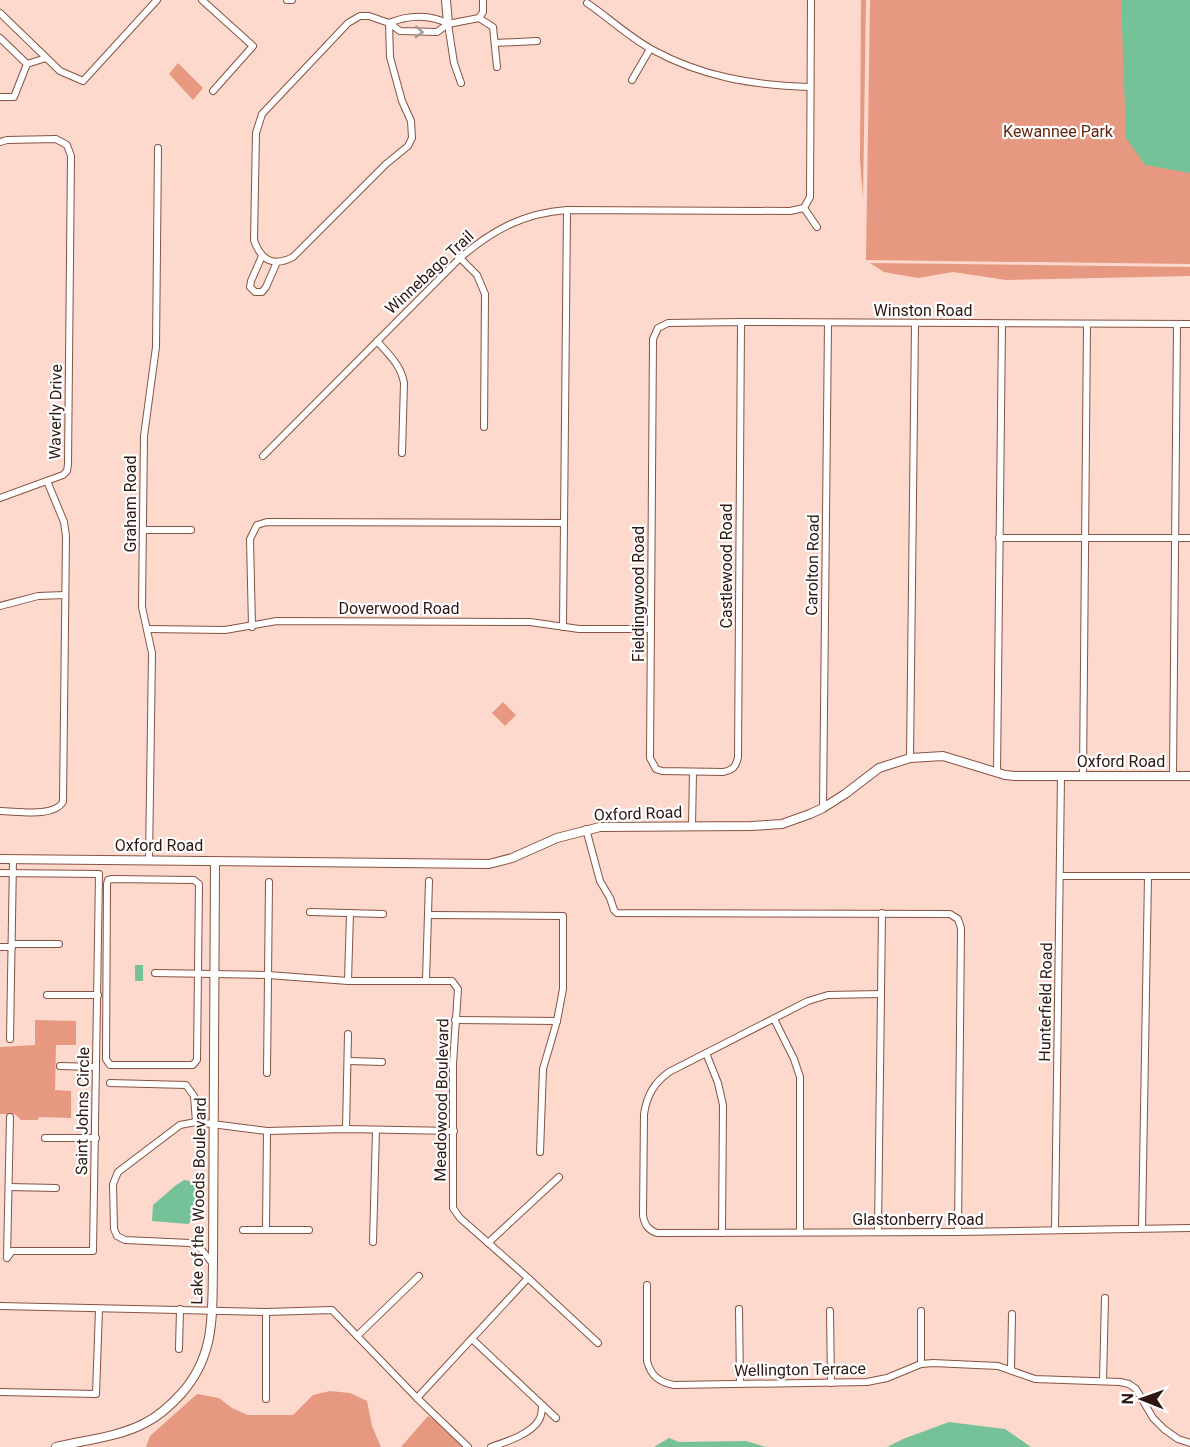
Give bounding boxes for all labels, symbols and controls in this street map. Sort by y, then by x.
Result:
one-way arrow [414,25,423,38]
park label: Kewannee Park [1003,122,1114,141]
street label: Winnebago Trail [381,226,478,318]
street label: Winston Road [874,301,972,320]
street label: Waverly Drive [45,364,66,460]
street label: Graham Road [121,456,140,552]
street label: Castlewood Road [717,504,736,628]
street label: Carolton Road [802,514,823,616]
street label: Fieldingwood Road [629,526,648,662]
street label: Doverwood Road [338,599,460,618]
street label: Oxford Road [1077,752,1165,771]
street label: Oxford Road [593,802,683,825]
street label: Oxford Road [115,836,203,855]
street label: Hunterfield Road [1035,942,1056,1062]
street label: Meadowood Boulevard [431,1018,452,1182]
street label: Saint Johns Circle [72,1047,93,1175]
street label: Lake of the Woods Boulevard [187,1097,210,1305]
street label: Glastonberry Road [852,1210,984,1229]
street label: Wellington Terrace [734,1359,866,1380]
north arrow [1112,1369,1172,1429]
text: N [1118,1393,1137,1405]

